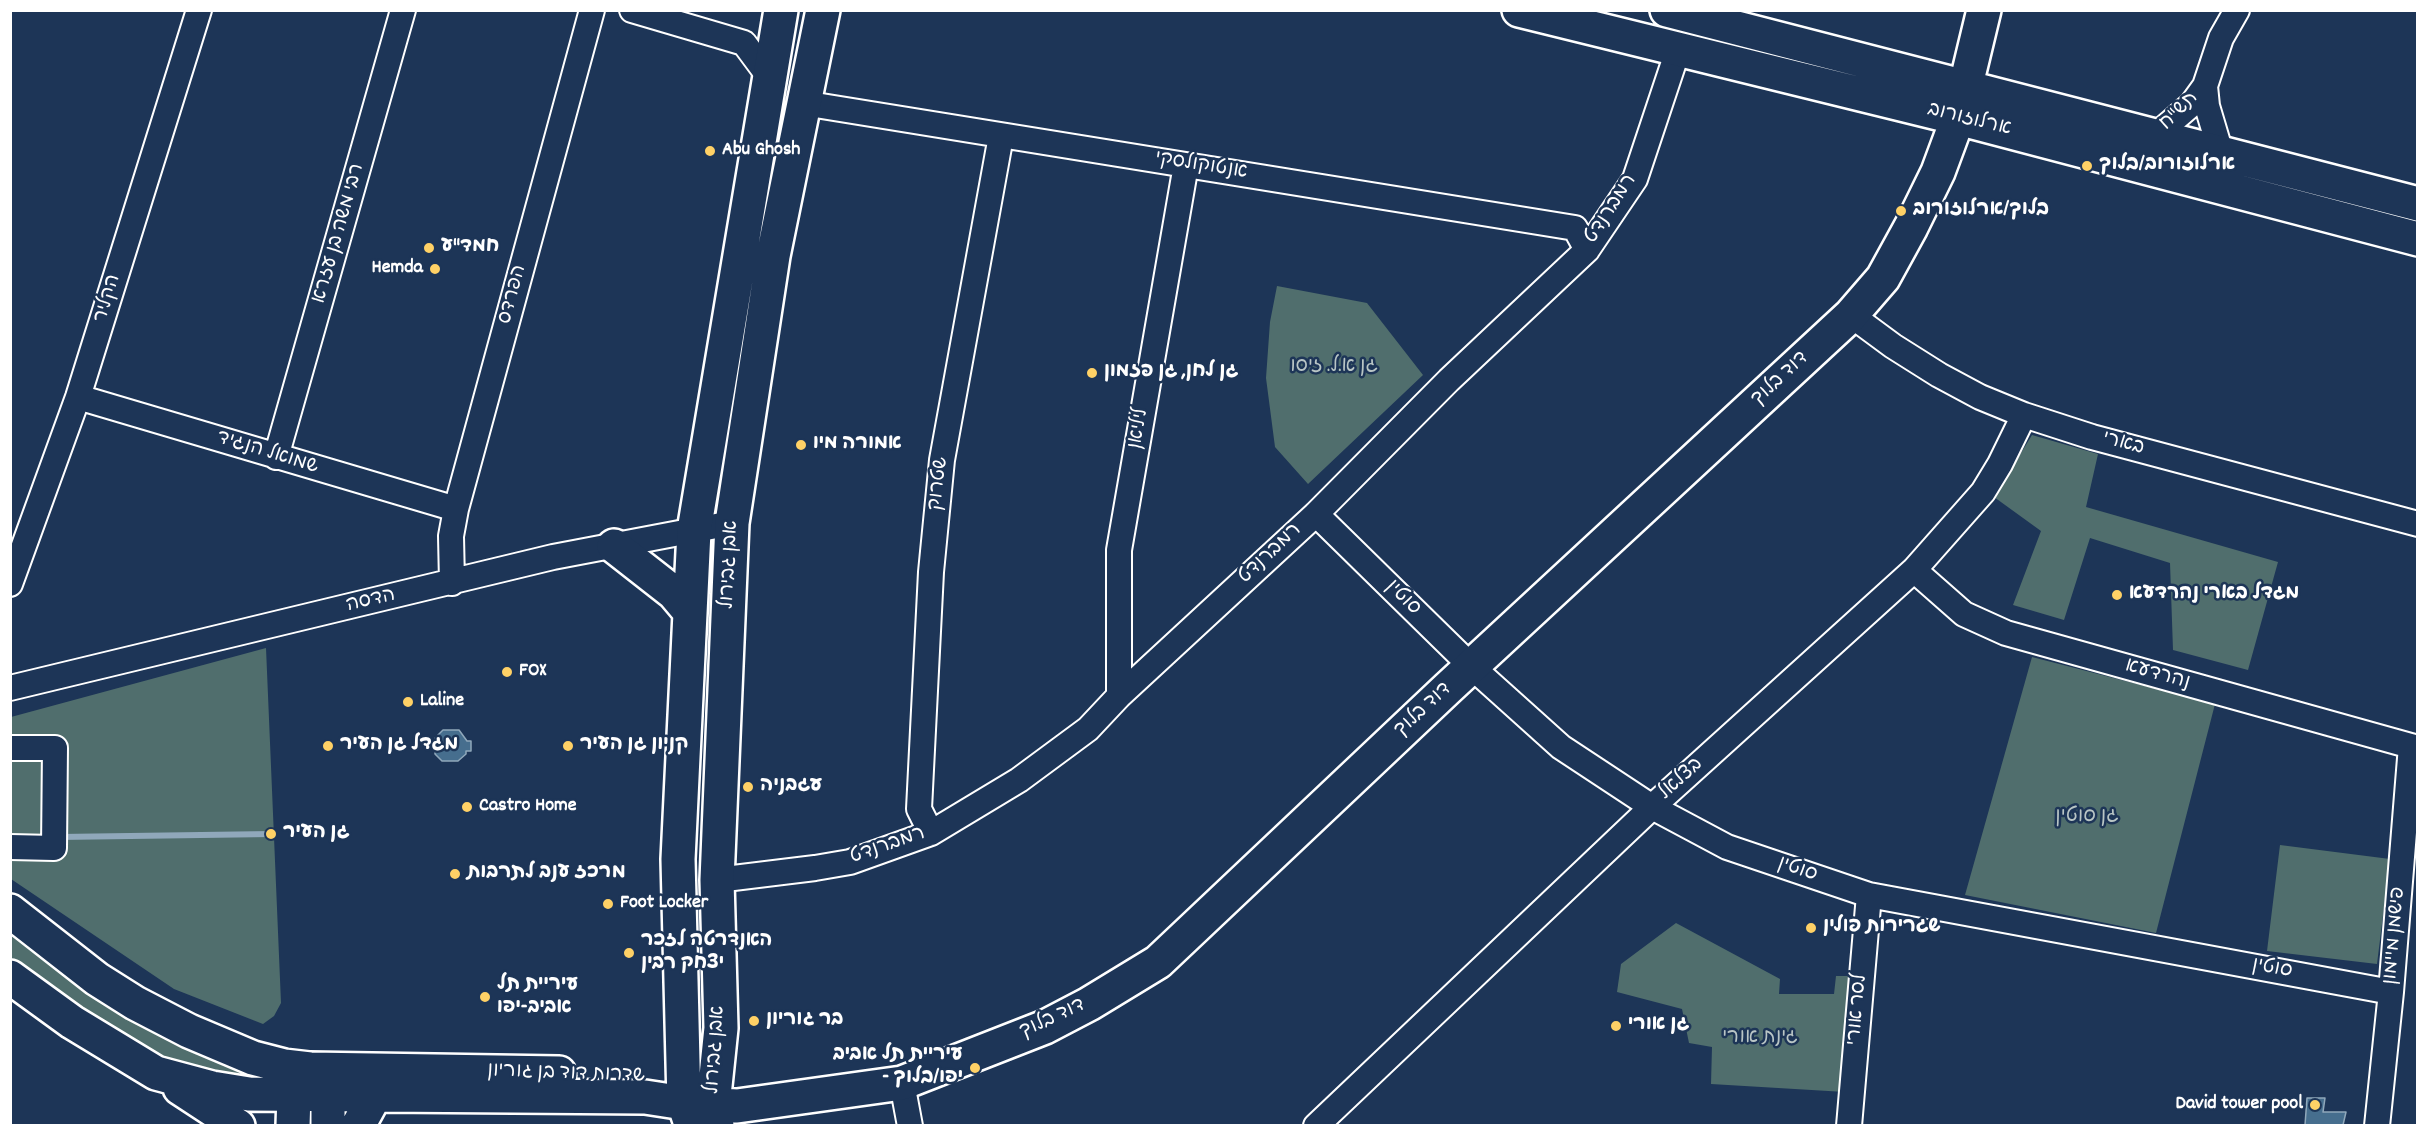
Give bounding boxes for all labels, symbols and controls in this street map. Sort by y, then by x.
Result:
street label: תש"ח [2156,88,2204,136]
street label: ארלוזורוב [1925,99,2013,143]
place label: Abu Ghosh [722,139,801,163]
marker: Abu Ghosh [703,144,717,158]
street label: אנטוקולסקי [1153,148,1249,186]
place label: ארלוזורוב/בלוך [2099,154,2235,178]
marker: ארלוזורוב/בלוך [2080,159,2094,173]
street label: רבי משה בן עזרא [309,161,371,307]
street label: רמברנדט [1581,171,1643,249]
place label: בלוך/ארלוזורוב [1913,199,2049,223]
marker: בלוך/ארלוזורוב [1894,204,1908,218]
place label: חמד"ע [441,236,499,260]
marker: חמד"ע [422,241,436,255]
place label: Hemda [371,257,423,281]
marker: Hemda [428,262,442,276]
street label: הפרדס [495,263,533,327]
street label: הקליר [90,272,128,326]
street label: דוד בלוך [1747,348,1815,412]
park label: גן א.ל. זיסו [1290,356,1378,380]
place label: גן לחן, גן פזמון [1104,361,1238,385]
marker: גן לחן, גן פזמון [1085,366,1099,380]
street label: ליליאן [1125,407,1155,451]
street label: שמואל הנגיד [213,427,321,481]
street label: בארי [2099,428,2147,462]
place label: אמורה מיו [813,433,902,457]
marker: אמורה מיו [794,438,808,452]
street label: שטרוק [925,456,955,512]
street label: אבן גבירול [717,520,745,610]
street label: רמברנדט [1234,520,1308,590]
street label: סוטין [1379,576,1425,622]
place label: מגדל בארי נהרדעא [2129,583,2299,607]
street label: הדסה [344,585,398,619]
marker: מגדל בארי נהרדעא [2110,588,2124,602]
street label: נהרדעא [2122,655,2192,697]
place label: FOX [519,660,546,684]
marker: FOX [500,665,514,679]
street label: דוד בלוך [1390,679,1458,743]
place label: Laline [420,690,464,714]
marker: Laline [401,695,415,709]
place label: מגדל גן העיר [340,734,458,758]
place label: קניון גן העיר [580,734,688,758]
marker: מגדל גן העיר [321,739,335,753]
marker: קניון גן העיר [561,739,575,753]
street label: בצלאל [1655,754,1709,806]
place label: עגבניה [760,775,822,799]
marker: עגבניה [741,780,755,794]
place label: Castro Home [479,795,577,819]
marker: Castro Home [460,800,474,814]
park label: גן סוטין [2055,806,2119,830]
place label: גן העיר [283,822,350,846]
street label: רמברנדט [847,823,929,871]
marker: גן העיר [264,827,278,841]
street label: סוטין [1774,853,1820,889]
place label: מרכז ענב לתרבות [467,862,626,886]
marker: מרכז ענב לתרבות [448,867,462,881]
street label: פישמן מיימון [2380,886,2412,986]
place label: Foot Locker [620,892,708,916]
marker: Foot Locker [601,897,615,911]
place label: שגרירות פולין [1823,916,1941,940]
marker: שגרירות פולין [1804,921,1818,935]
place label: האנדרטה לזכר יצחק רבין [641,930,772,977]
marker: האנדרטה לזכר יצחק רבין [622,946,636,960]
street label: סוטין [2250,955,2294,985]
street label: לסר אורי [1844,973,1874,1047]
place label: עיריית תל אביב-יפו [497,974,578,1021]
marker: עיריית תל אביב-יפו [478,990,492,1004]
street label: דוד בלוך [1017,994,1089,1046]
street label: אבן גבירול [702,1005,732,1095]
place label: בר גוריון [766,1009,843,1033]
marker: בר גוריון [747,1014,761,1028]
place label: גן אורי [1628,1014,1689,1038]
marker: גן אורי [1609,1019,1623,1033]
park label: גינת אורי [1722,1027,1798,1051]
place label: עיריית תל אביב - יפו/בלוך [833,1044,963,1091]
street label: שדרות דוד בן גוריון [487,1060,645,1090]
marker: עיריית תל אביב - יפו/בלוך [968,1061,982,1075]
place label: David tower pool [2176,1093,2303,1117]
marker: David tower pool [2308,1098,2322,1112]

